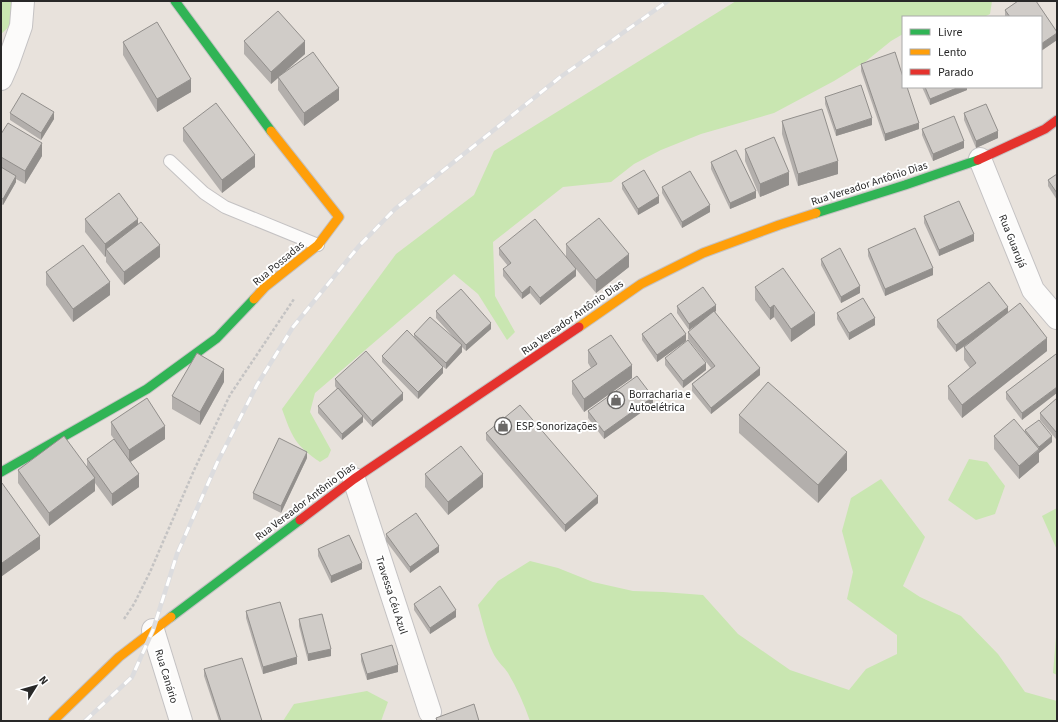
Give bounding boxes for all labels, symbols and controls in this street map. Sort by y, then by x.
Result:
legend [902,16,1042,88]
text: Livre [938,24,962,41]
text: Lento [938,44,967,61]
text: Parado [938,64,973,81]
street label: Rua Vereador Antônio Dias [809,157,930,209]
street label: Rua Guarujá [995,212,1030,270]
street label: Rua Possadas [249,237,308,289]
street label: Rua Vereador Antônio Dias [518,276,627,358]
place label: Borracharia e Autoelétrica [629,387,691,415]
shop icon: Borracharia e Autoelétrica [606,390,626,410]
shop icon: ESP Sonorizações [493,416,513,436]
place label: ESP Sonorizações [516,419,598,434]
street label: Rua Vereador Antônio Dias [252,459,359,544]
street label: Travessa Céu Azul [372,554,411,636]
street label: Rua Canário [151,647,182,705]
north arrow [16,666,56,706]
text: N [35,673,52,688]

